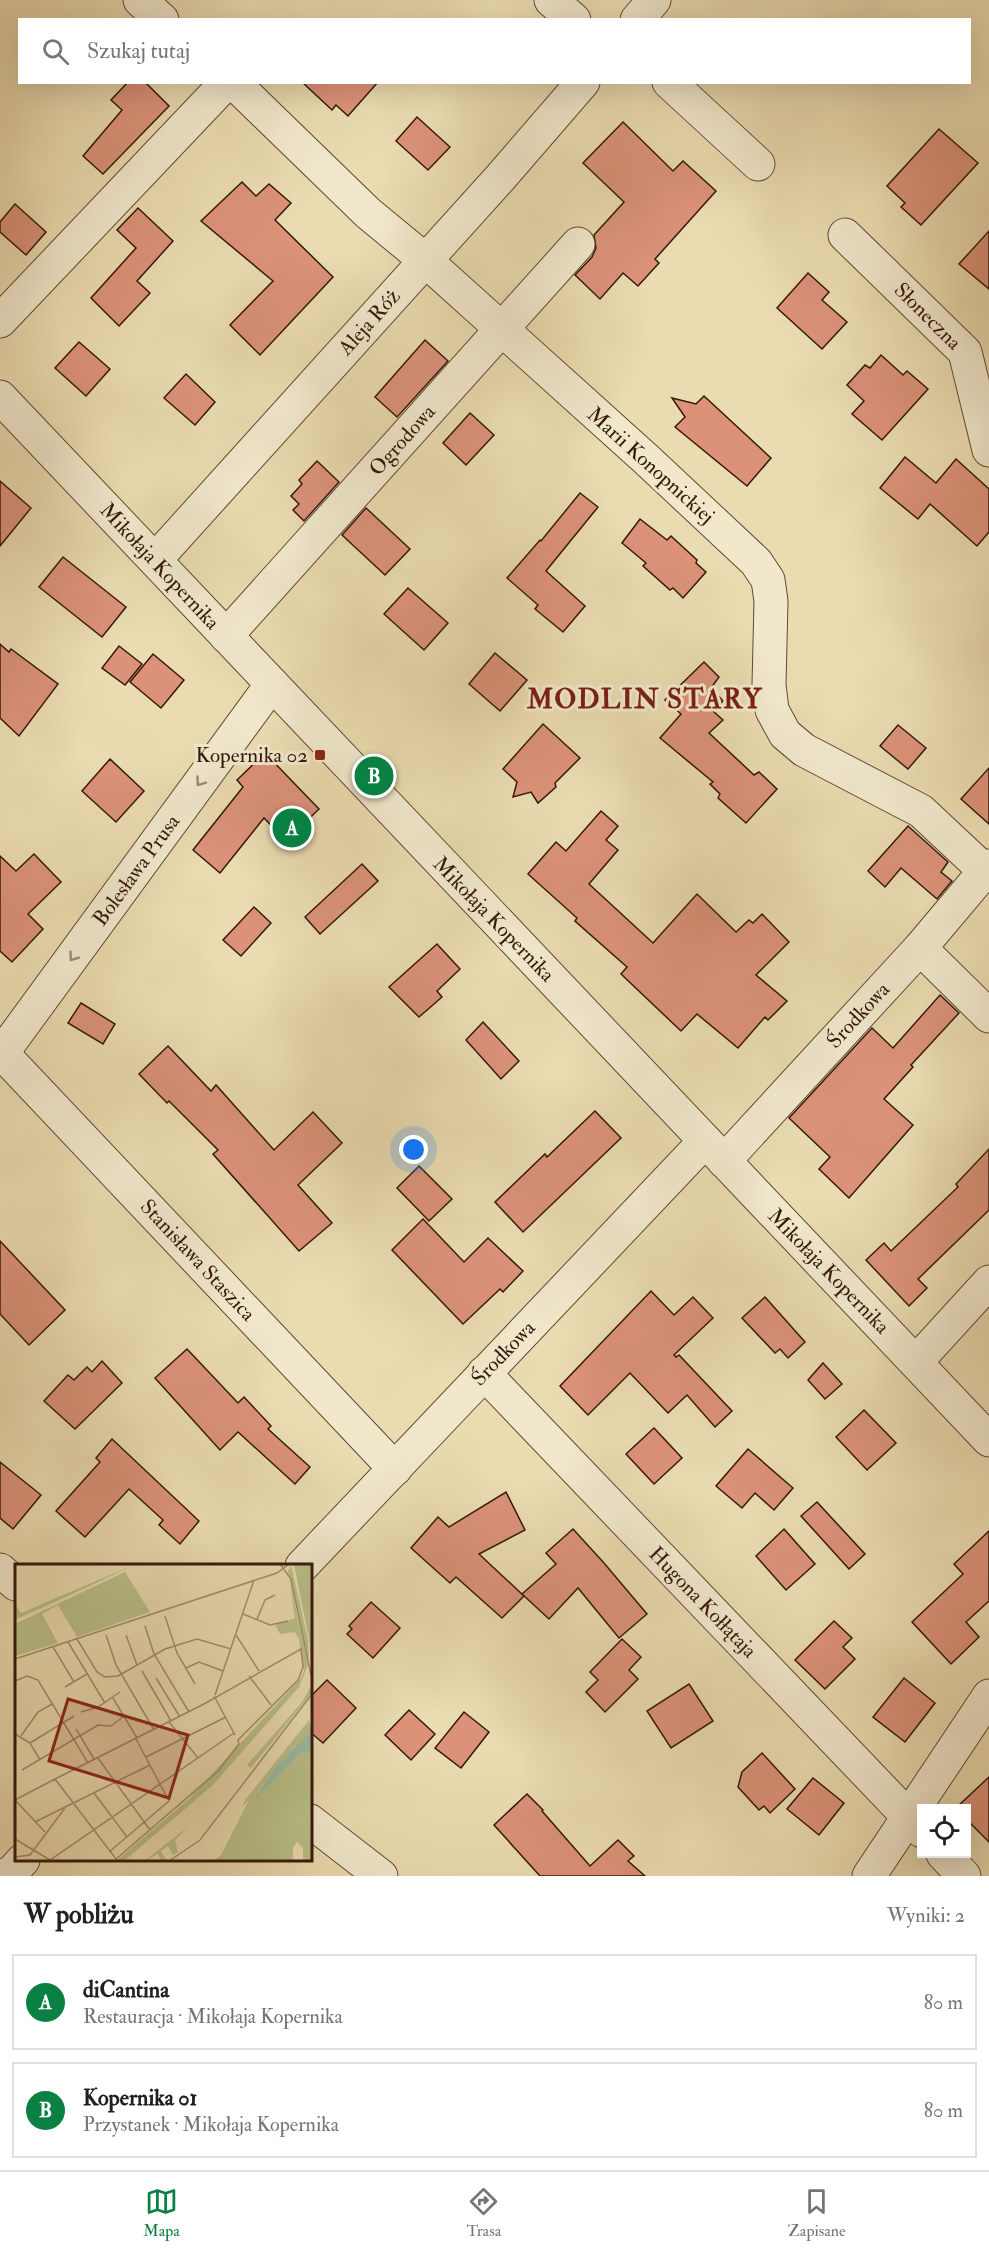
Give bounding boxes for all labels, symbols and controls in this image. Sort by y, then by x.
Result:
search box [18,18,971,84]
icon: search [39,35,72,68]
text: Szukaj tutaj [87,37,190,65]
street label: Słoneczna [888,277,967,356]
street label: Aleja Róż [332,283,406,362]
street label: Ogrodowa [363,399,442,482]
street label: Marii Konopnickiej [581,401,720,530]
street label: Mikołaja Kopernika [94,497,226,636]
district label: MODLIN STARY [526,683,763,716]
place label: Kopernika 02 [196,742,308,769]
marker: Kopernika 02 [313,748,327,762]
pin: B [354,754,394,798]
one-way arrow [196,776,207,787]
pin: A [272,806,312,850]
street label: Bolesława Prusa [87,809,186,931]
street label: Mikołaja Kopernika [427,851,561,988]
one-way arrow [69,950,80,961]
street label: Środkowa [821,976,896,1054]
your location [399,1135,428,1164]
street label: Stanisława Staszica [134,1194,261,1327]
street label: Mikołaja Kopernika [762,1203,896,1340]
street label: Środkowa [466,1315,541,1392]
street label: Hugona Kołłątaja [643,1541,763,1664]
inset map [15,1564,312,1861]
map controls [917,1804,971,1858]
button: locate [917,1804,971,1858]
text: W pobliżu [24,1899,134,1931]
text: Wyniki: 2 [887,1903,965,1928]
text: diCantina [83,1976,169,2004]
text: A [39,1990,52,2015]
text: 80 m [924,1990,963,2015]
text: Restauracja · Mikołaja Kopernika [83,2004,343,2029]
text: Kopernika 01 [83,2084,197,2112]
text: B [39,2098,52,2123]
text: 80 m [924,2098,963,2123]
text: Przystanek · Mikołaja Kopernika [83,2112,339,2137]
tab: Mapa [143,2185,180,2241]
tab: Trasa [466,2185,501,2241]
tab: Zapisane [788,2185,846,2241]

